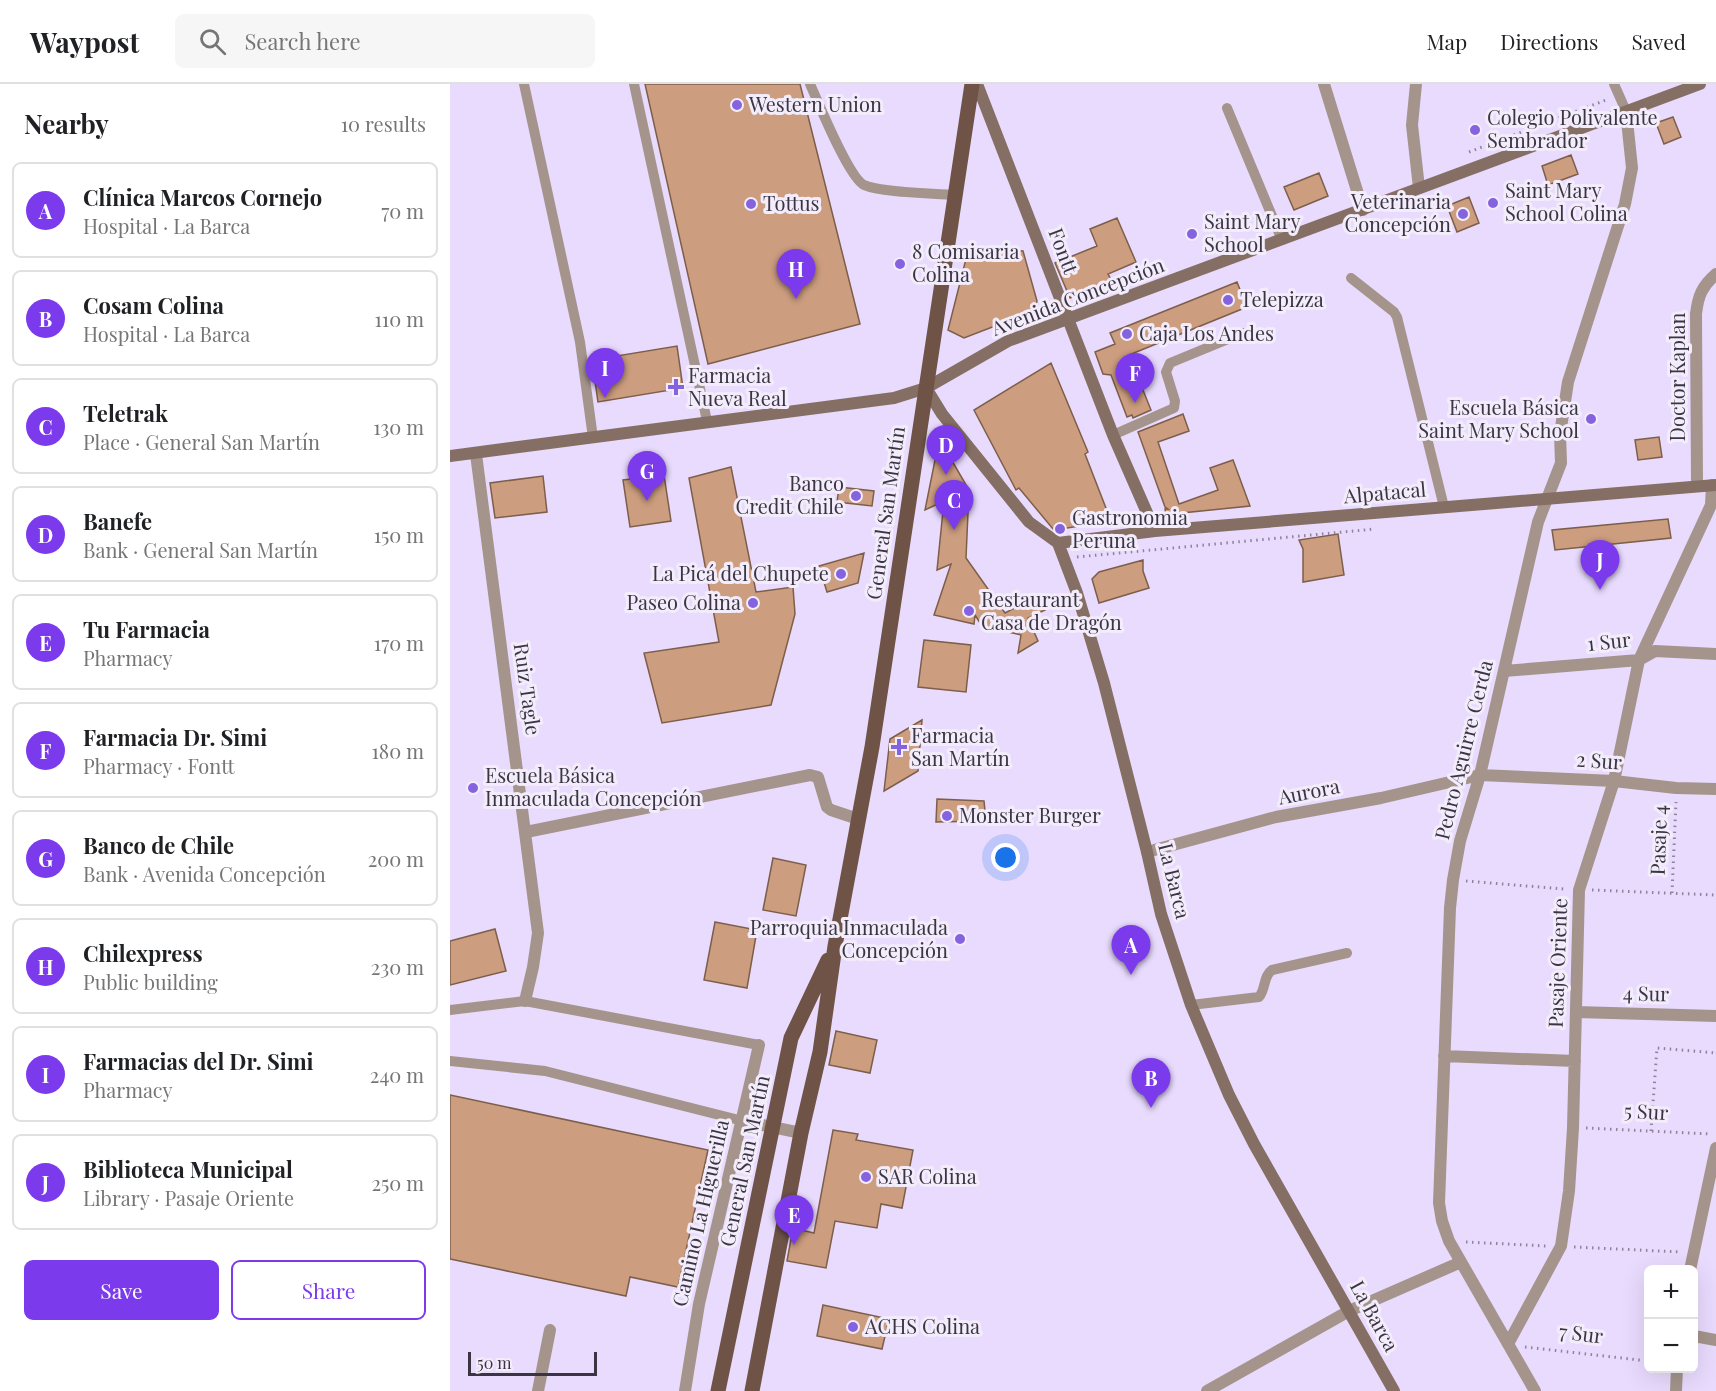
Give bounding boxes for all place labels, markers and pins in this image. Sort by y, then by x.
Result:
place label: Western Union [748,90,882,117]
marker: Western Union [730,98,744,112]
place label: Colegio Polivalente Sembrador [1487,103,1658,153]
marker: Colegio Polivalente Sembrador [1468,123,1482,137]
place label: Saint Mary School Colina [1505,176,1628,226]
place label: Veterinaria Concepción [1344,187,1451,237]
place label: Tottus [763,189,819,216]
marker: Saint Mary School Colina [1486,196,1500,210]
marker: Tottus [744,197,758,211]
place label: Saint Mary School [1204,207,1301,257]
marker: Veterinaria Concepción [1456,207,1470,221]
marker: Saint Mary School [1185,227,1199,241]
place label: 8 Comisaria Colina [912,237,1019,287]
pin: H [776,250,816,299]
marker: 8 Comisaria Colina [893,257,907,271]
place label: Telepizza [1240,285,1324,312]
marker: Telepizza [1221,293,1235,307]
place label: Caja Los Andes [1139,319,1274,346]
marker: Caja Los Andes [1120,327,1134,341]
pin: I [586,348,624,398]
pin: F [1116,354,1154,403]
place label: Farmacia Nueva Real [688,361,787,411]
marker: Farmacia Nueva Real [669,380,683,394]
place label: Escuela Básica Saint Mary School [1418,393,1579,443]
marker: Escuela Básica Saint Mary School [1584,412,1598,426]
pin: D [926,426,966,475]
pin: G [628,452,666,501]
place label: Banco Credit Chile [735,469,844,519]
pin: C [934,480,974,530]
marker: Banco Credit Chile [849,489,863,503]
place label: Gastronomia Peruna [1072,503,1188,553]
marker: Gastronomia Peruna [1053,522,1067,536]
pin: J [1580,540,1620,590]
place label: La Picá del Chupete [652,559,829,586]
marker: La Picá del Chupete [834,567,848,581]
place label: Restaurant Casa de Dragón [981,585,1122,635]
place label: Paseo Colina [626,588,741,615]
marker: Paseo Colina [746,596,760,610]
marker: Restaurant Casa de Dragón [962,604,976,618]
place label: Farmacia San Martín [911,721,1010,771]
marker: Farmacia San Martín [892,740,906,754]
place label: Escuela Básica Inmaculada Concepción [485,761,701,811]
marker: Escuela Básica Inmaculada Concepción [466,781,480,795]
place label: Monster Burger [959,801,1101,828]
marker: Monster Burger [940,809,954,823]
place label: Parroquia Inmaculada Concepción [750,913,948,963]
pin: A [1112,926,1150,975]
marker: Parroquia Inmaculada Concepción [953,932,967,946]
pin: B [1132,1058,1170,1108]
place label: SAR Colina [878,1162,977,1189]
marker: SAR Colina [859,1170,873,1184]
pin: E [774,1196,814,1245]
place label: ACHS Colina [864,1312,980,1339]
marker: ACHS Colina [846,1320,860,1334]

